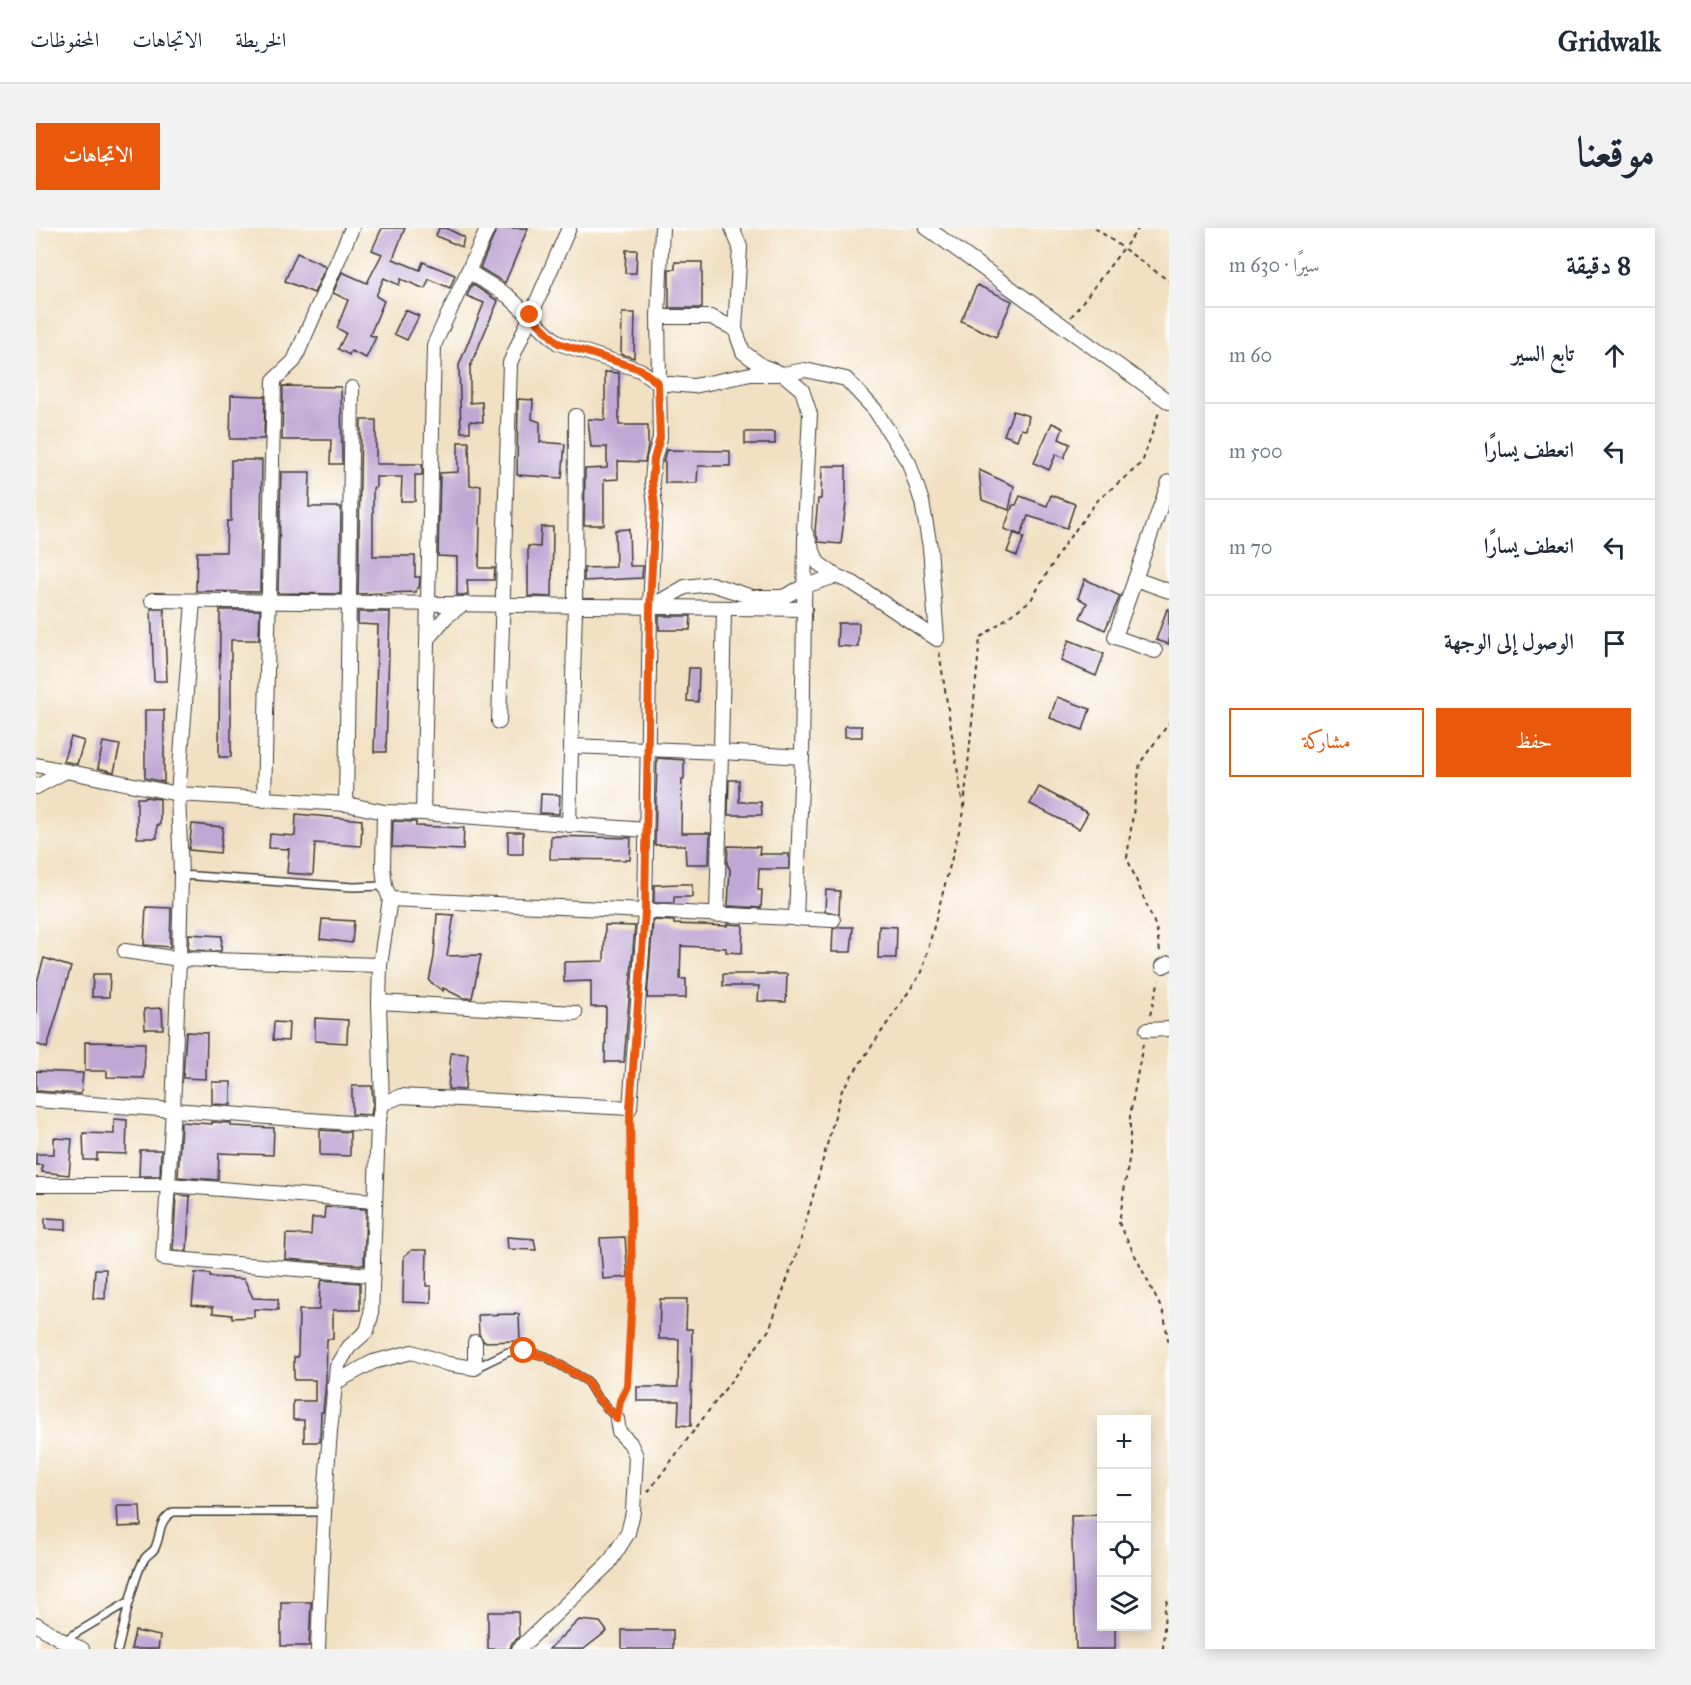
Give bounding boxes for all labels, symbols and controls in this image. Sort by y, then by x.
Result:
text: Gridwalk [1558,24,1661,59]
text: المحفوظات [30,27,99,53]
text: الاتجاهات [132,27,202,53]
text: الخريطة [235,27,286,53]
button: الاتجاهات [36,123,160,190]
text: موقعنا [1577,126,1655,178]
text: 8 دقيقة [1566,249,1631,281]
text: سيرًا · 630 m [1229,253,1320,277]
route end [516,301,542,327]
icon: ahead [1598,339,1631,372]
text: تابع السير [1512,340,1574,367]
text: 60 m [1229,343,1272,367]
icon: left [1598,435,1631,468]
text: انعطف يسارًا [1484,436,1574,463]
text: 500 m [1229,439,1283,463]
icon: left [1598,531,1631,564]
text: انعطف يسارًا [1484,532,1574,559]
text: 70 m [1229,535,1272,559]
icon: arrive [1598,627,1631,660]
text: الوصول إلى الوجهة [1444,628,1574,655]
button: مشاركة [1229,708,1424,777]
button: حفظ [1436,708,1631,777]
route start [510,1337,536,1363]
map controls [1097,1415,1151,1631]
button: + [1097,1415,1151,1469]
button: − [1097,1469,1151,1523]
button: locate [1097,1523,1151,1577]
button: layers [1097,1577,1151,1631]

